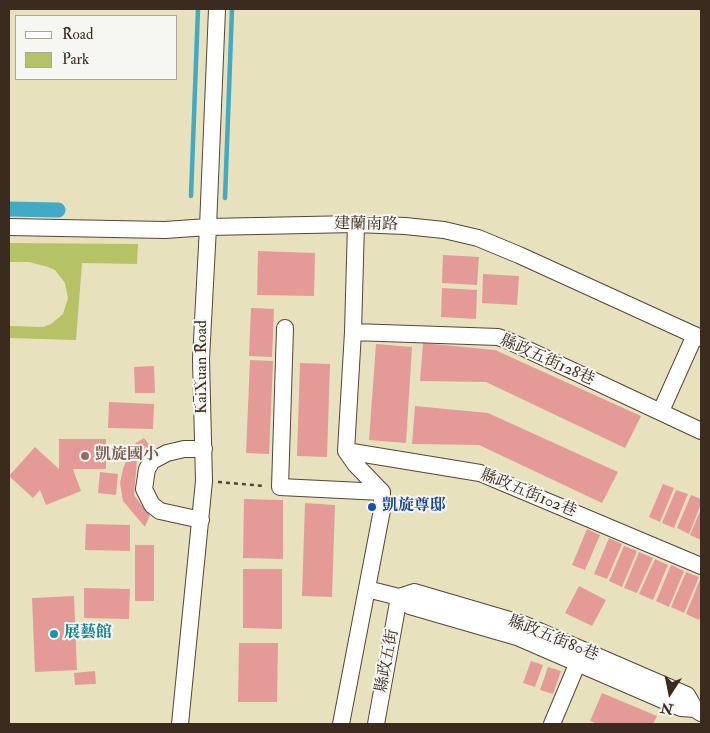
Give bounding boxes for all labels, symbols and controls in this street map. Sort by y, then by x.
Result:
legend [15,15,178,80]
text: Road [62,25,93,44]
text: Park [62,50,89,69]
street label: 建蘭南路 [334,215,398,235]
street label: KaiXuan Road [193,320,213,414]
street label: 縣政五街128巷 [497,332,597,390]
place label: 凱旋國小 [95,446,159,466]
marker: 凱旋國小 [79,450,91,462]
street label: 縣政五街102巷 [477,466,579,522]
place label: 凱旋尊邸 [382,497,446,517]
marker: 凱旋尊邸 [366,501,378,513]
street label: 縣政五街80巷 [505,612,601,666]
place label: 展藝館 [64,624,112,644]
marker: 展藝館 [48,628,60,640]
street label: 縣政五街 [372,628,404,694]
north arrow [645,668,695,718]
text: N [659,699,675,718]

